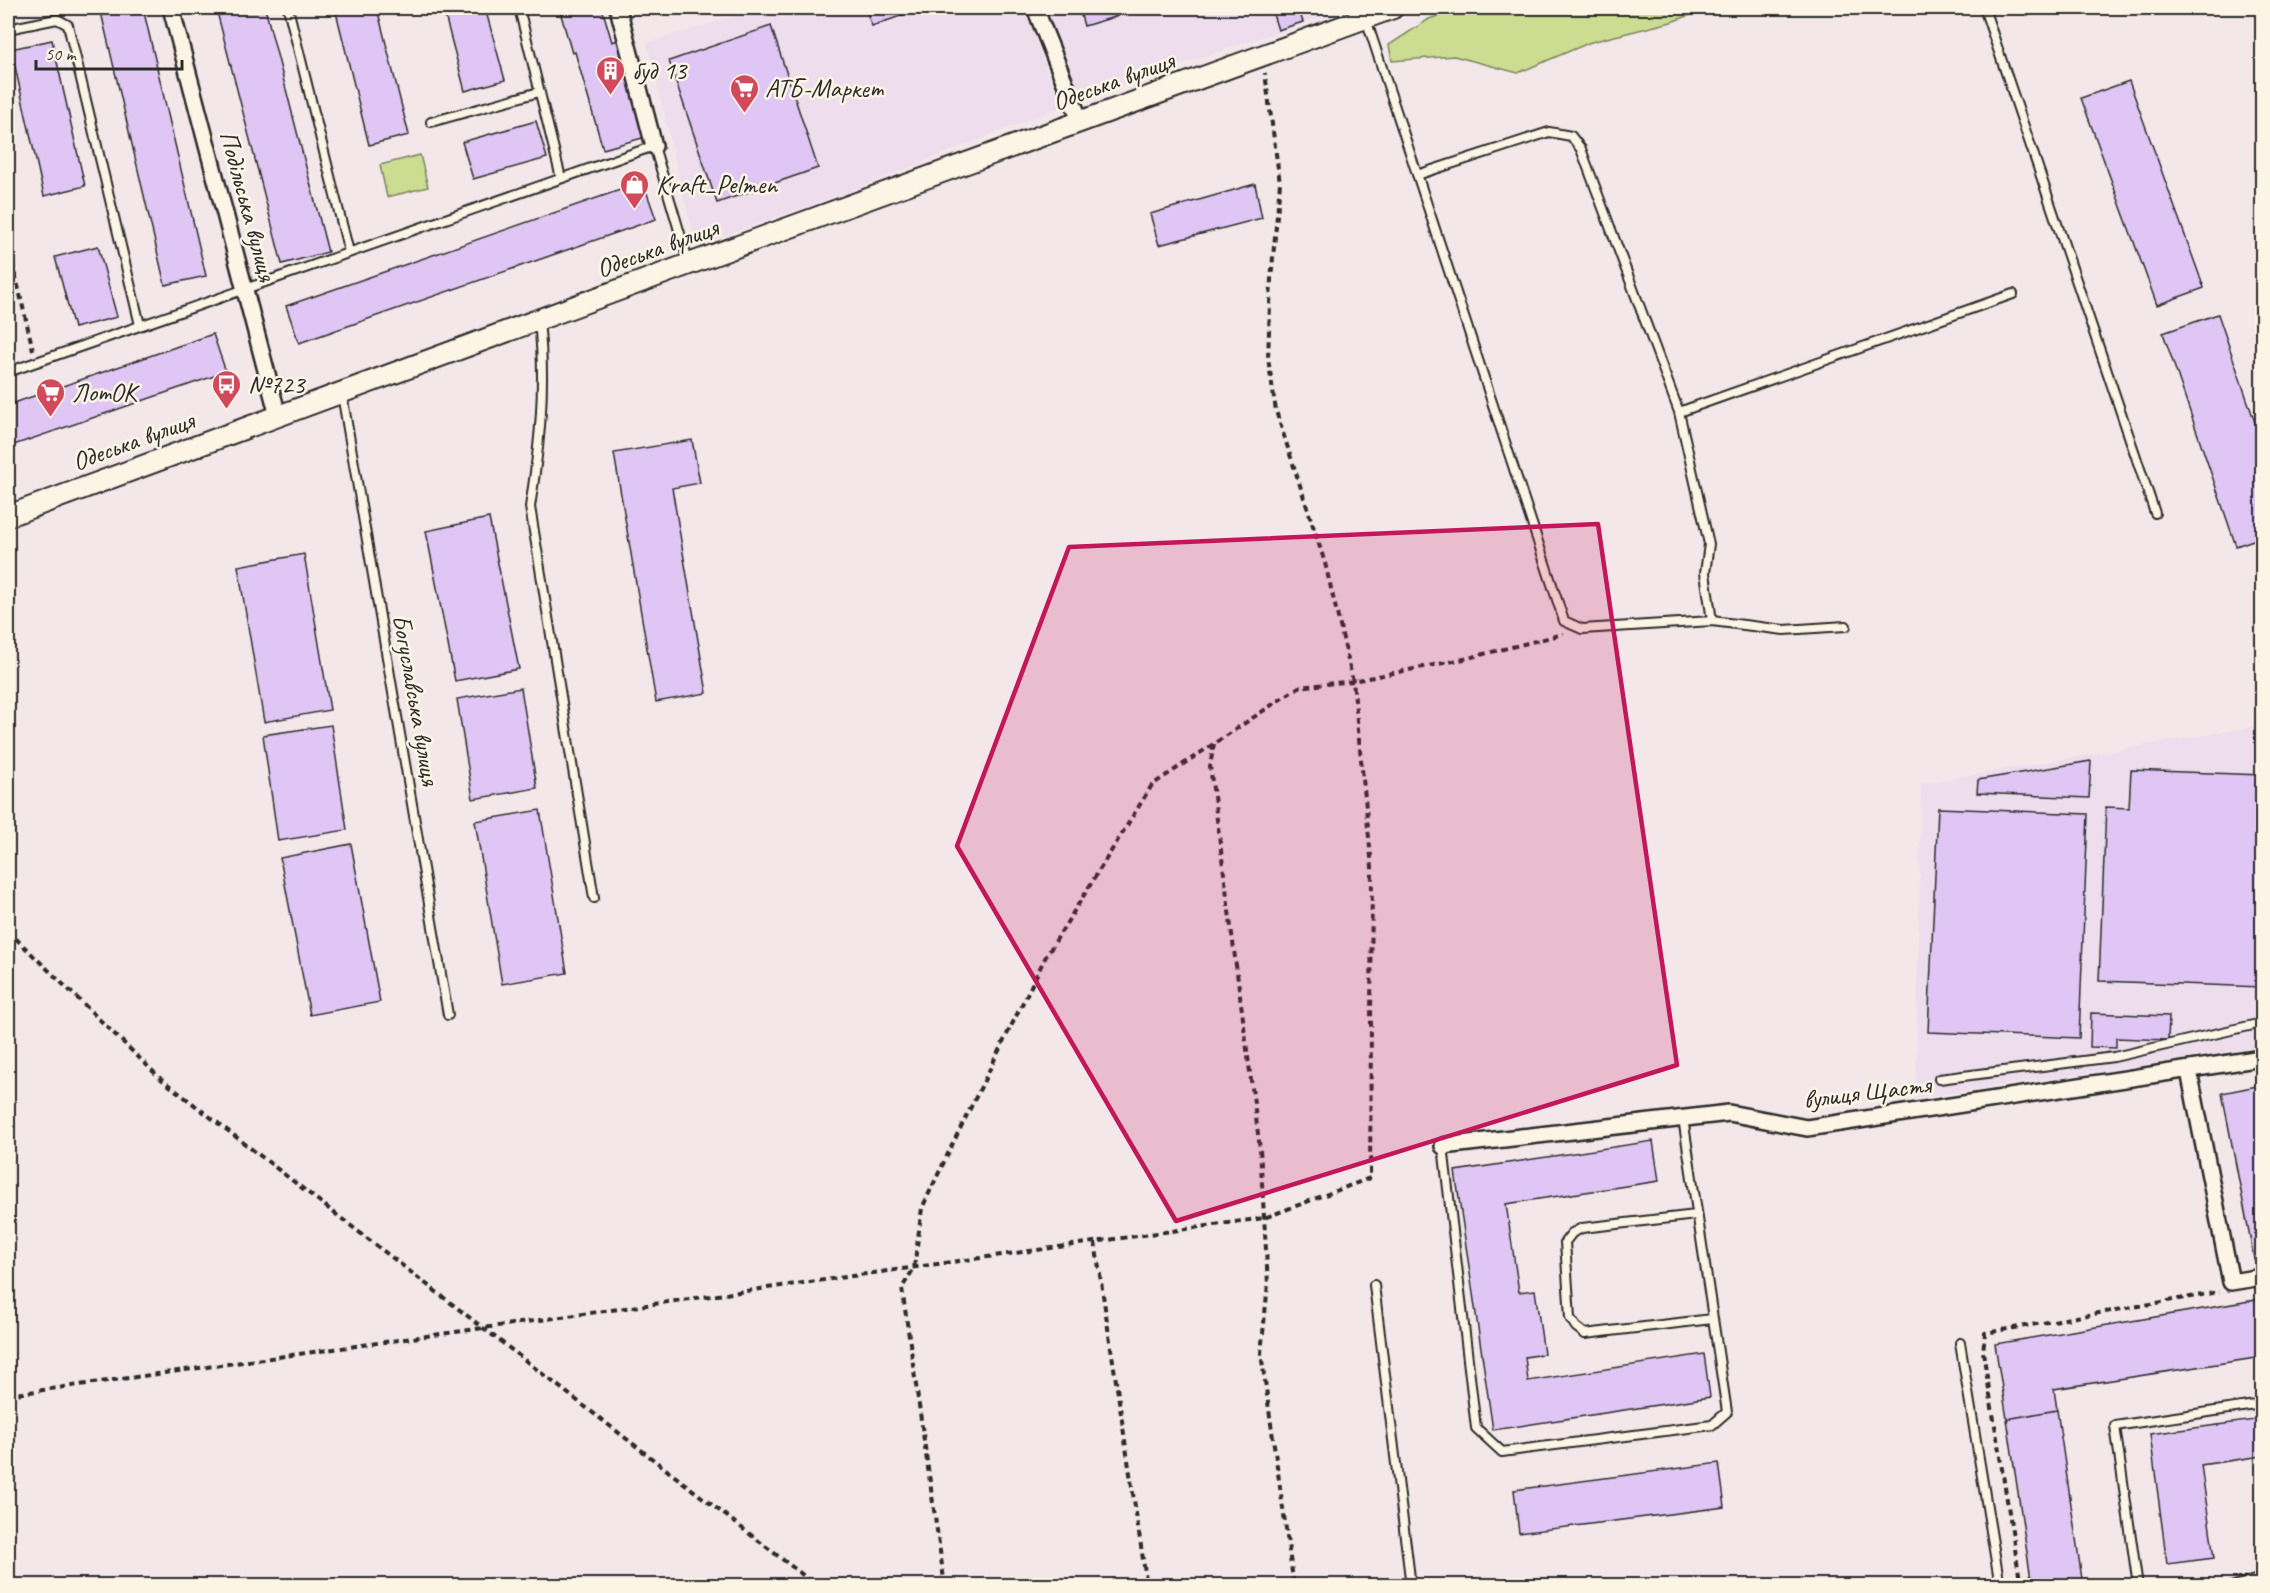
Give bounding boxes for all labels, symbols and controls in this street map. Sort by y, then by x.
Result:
scale bar [36,33,182,71]
text: 50 m [45,43,78,65]
street label: Одеська вулиця [1048,43,1180,118]
building icon: буд 13 [595,54,627,96]
place label: буд 13 [632,54,689,87]
supermarket icon: АТБ-Маркет [728,72,760,114]
place label: АТБ-Маркет [765,72,885,105]
street label: Подільська вулиця [212,127,284,286]
shop icon: Kraft_Pelmen [619,168,651,210]
place label: Kraft_Pelmen [656,168,778,201]
street label: Одеська вулиця [592,210,724,285]
bus stop icon: №723 [211,368,243,410]
place label: №723 [248,368,307,401]
supermarket icon: ЛотОК [35,376,67,418]
place label: ЛотОК [72,376,140,409]
street label: Одеська вулиця [68,403,200,478]
street label: Богуславська вулиця [385,612,448,790]
street label: вулиця Щастя [1802,1068,1934,1116]

